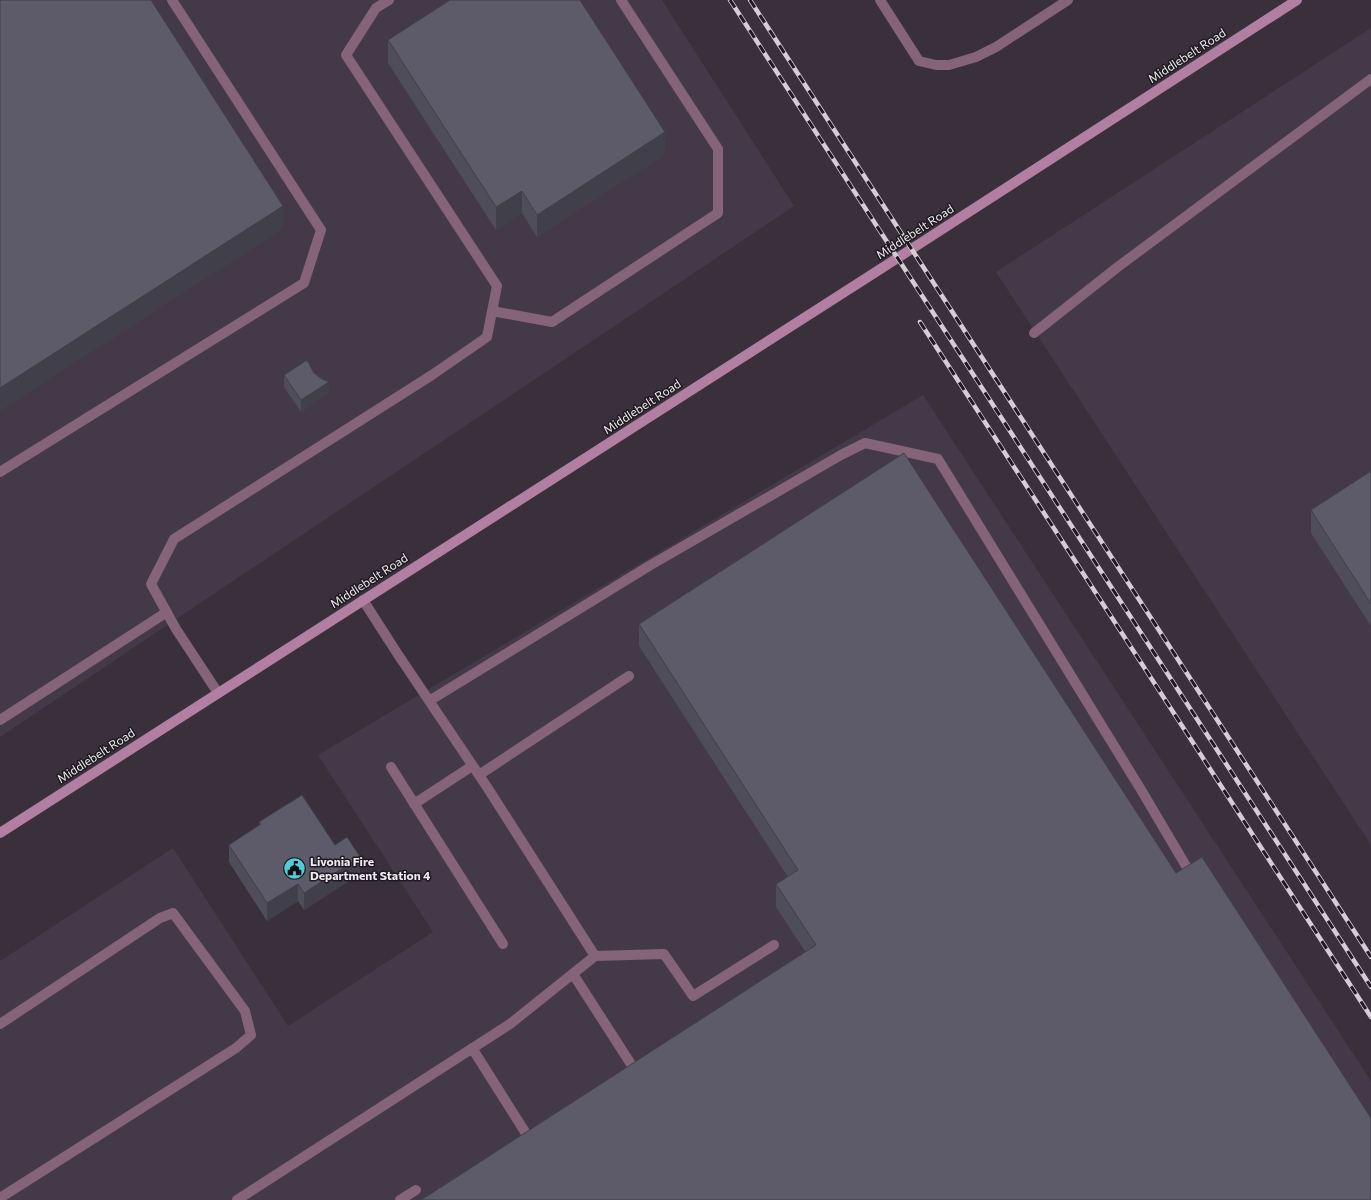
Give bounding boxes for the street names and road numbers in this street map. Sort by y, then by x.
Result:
street label: Middlebelt Road [1145,25,1228,85]
street label: Middlebelt Road [873,201,956,261]
street label: Middlebelt Road [600,376,683,436]
street label: Middlebelt Road [327,550,410,610]
street label: Middlebelt Road [54,725,137,785]

